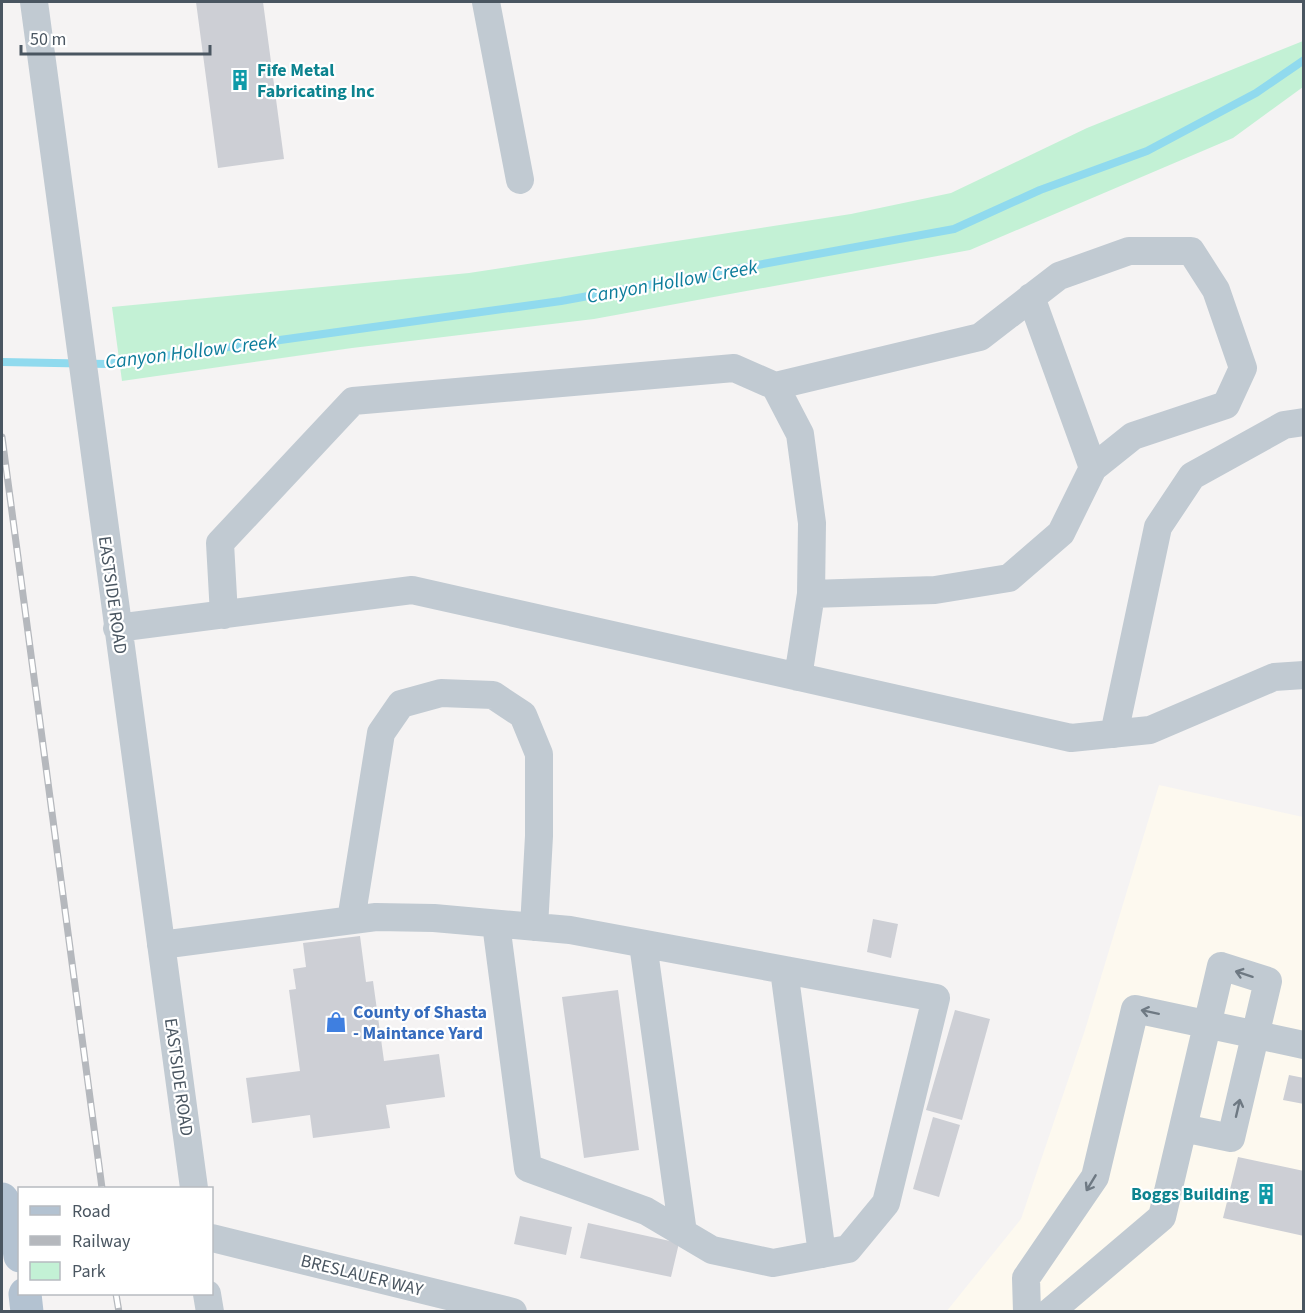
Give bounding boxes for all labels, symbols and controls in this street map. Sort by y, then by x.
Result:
scale bar [21,18,210,56]
text: 50 m [30,27,66,52]
place label: Fife Metal Fabricating Inc [257,58,375,104]
building icon: Fife Metal Fabricating Inc [228,68,252,92]
water label: Canyon Hollow Creek [585,253,760,311]
water label: Canyon Hollow Creek [104,327,279,376]
street label: EASTSIDE ROAD [92,534,133,656]
one-way arrow [1235,967,1254,978]
place label: County of Shasta - Maintance Yard [353,1000,487,1046]
one-way arrow [1140,1006,1160,1017]
shop icon: County of Shasta - Maintance Yard [324,1010,348,1034]
street label: EASTSIDE ROAD [158,1016,199,1138]
one-way arrow [1232,1099,1244,1118]
one-way arrow [1084,1174,1096,1191]
place label: Boggs Building [1131,1182,1249,1207]
building icon: Boggs Building [1254,1182,1278,1206]
legend [18,1187,213,1295]
text: Road [72,1199,111,1224]
text: Railway [72,1229,131,1254]
street label: BRESLAUER WAY [298,1248,426,1303]
text: Park [72,1259,106,1284]

